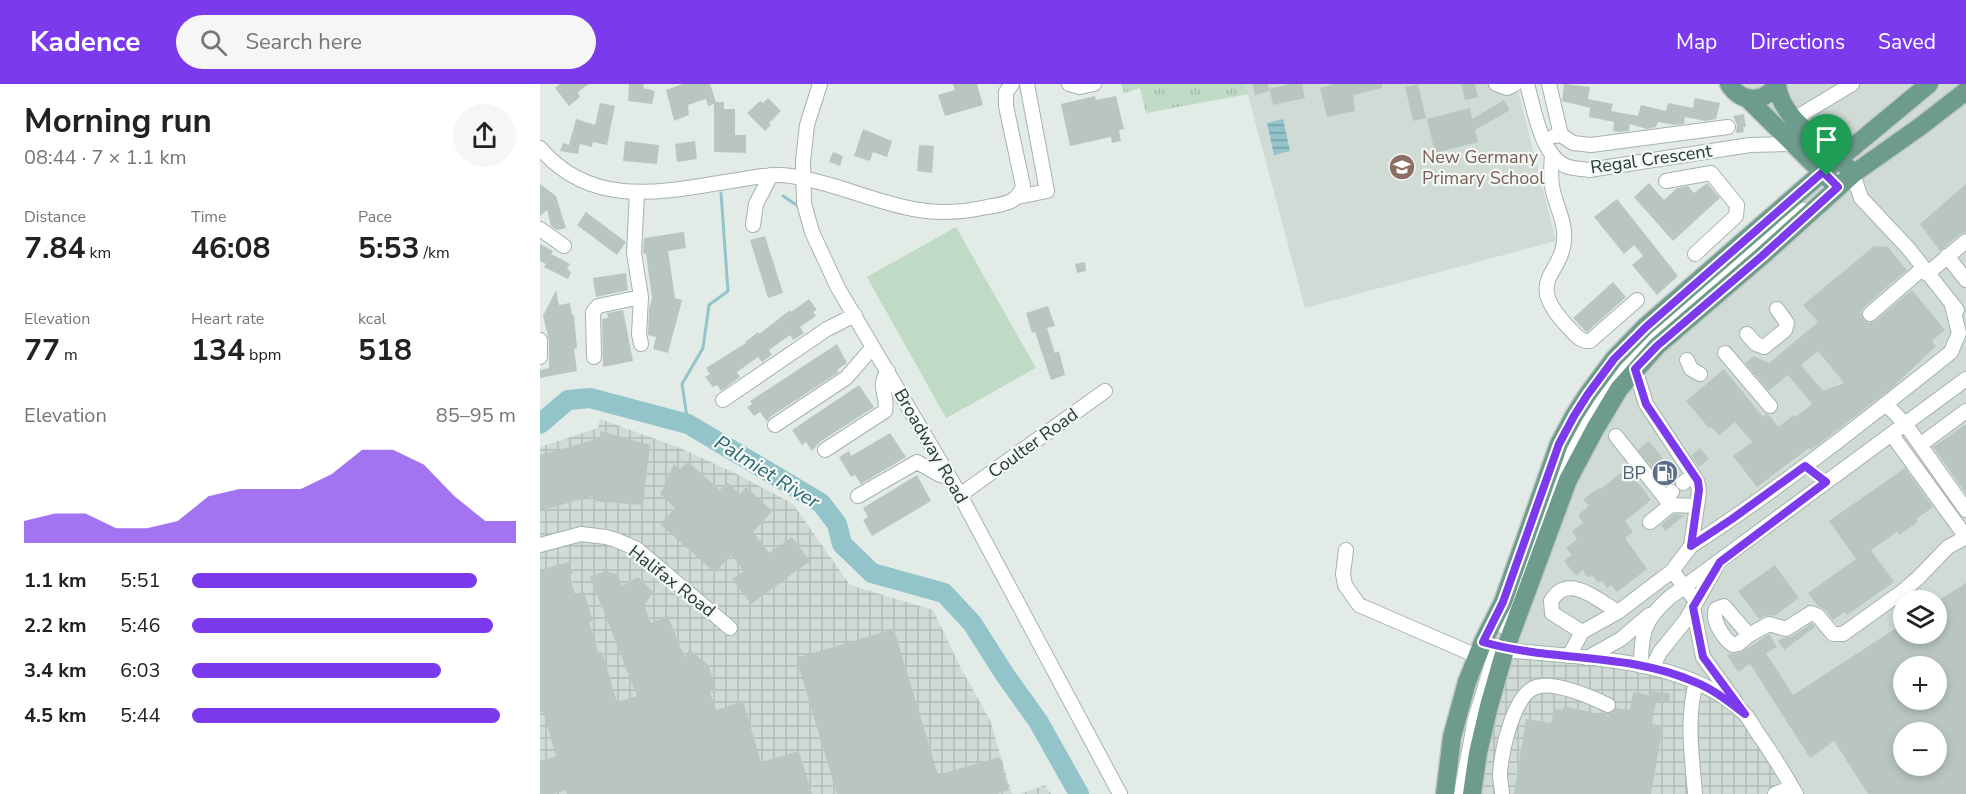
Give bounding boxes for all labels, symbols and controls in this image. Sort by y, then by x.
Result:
search box [176,15,596,69]
text: Kadence [30,23,140,61]
icon: search [197,26,230,59]
text: Search here [245,27,362,57]
text: Map [1676,28,1717,56]
text: Directions [1750,28,1845,56]
text: Saved [1878,28,1936,56]
text: Morning run [24,99,212,144]
button: share [453,104,516,167]
pin [1801,114,1852,176]
icon: arrive [1810,123,1843,156]
street label: Regal Crescent [1589,139,1714,179]
text: 08:44 · 7 × 1.1 km [24,144,187,171]
place label: New Germany Primary School [1422,145,1545,190]
school or university icon: New Germany Primary School [1387,152,1417,182]
text: Distance [24,206,86,228]
text: Time [191,206,227,228]
text: Pace [358,206,392,228]
text: 7.84 [24,228,85,269]
text: 46:08 [191,228,270,269]
text: 5:53 [358,228,419,269]
text: km [85,242,111,264]
text: /km [419,242,450,264]
text: Elevation [24,308,90,330]
text: Heart rate [191,308,264,330]
text: kcal [358,308,386,330]
text: 77 [24,330,60,371]
text: 134 [191,330,245,371]
text: 518 [358,330,412,371]
text: m [60,344,78,366]
text: bpm [245,344,281,366]
street label: Broadway Road [888,384,974,508]
text: Elevation [24,402,107,429]
text: 85–95 m [436,402,516,429]
street label: Coulter Road [983,402,1083,484]
water label: Palmiet River [709,429,825,515]
fuel station icon: BP [1650,458,1680,488]
place label: BP [1622,461,1646,485]
street label: Halifax Road [624,539,720,623]
text: 1.1 km [24,567,87,594]
text: 5:51 [120,567,161,594]
map controls [1893,590,1947,776]
button: layers [1893,590,1947,644]
text: 2.2 km [24,612,87,639]
text: 5:46 [120,612,161,639]
button: + [1893,656,1947,710]
text: 3.4 km [24,657,87,684]
text: 6:03 [120,657,161,684]
text: 4.5 km [24,702,87,729]
text: 5:44 [120,702,161,729]
button: − [1893,722,1947,776]

